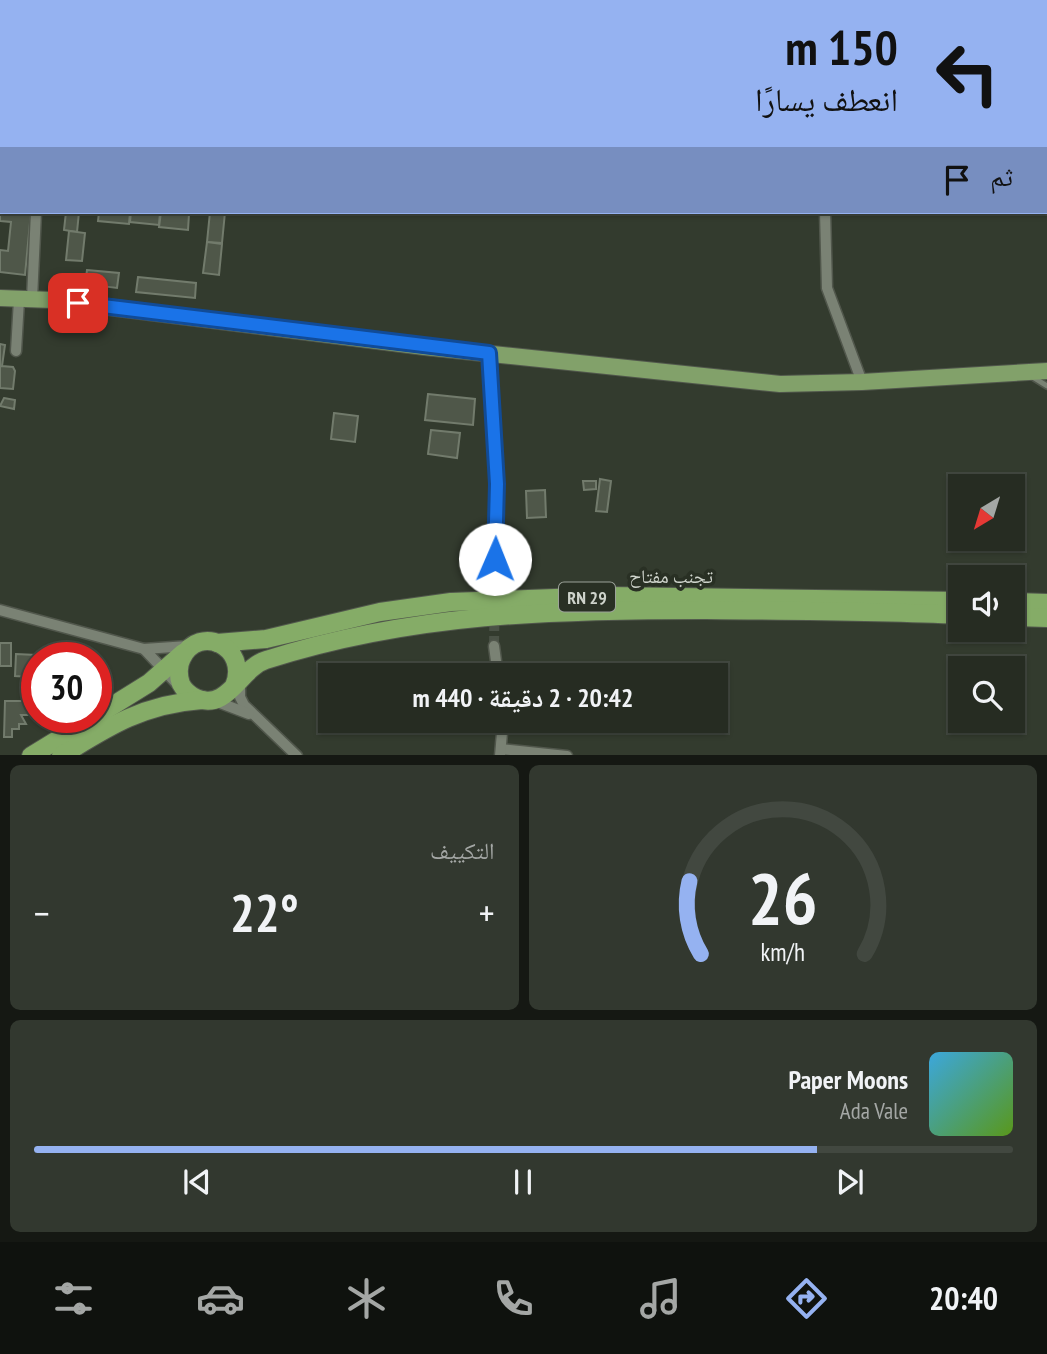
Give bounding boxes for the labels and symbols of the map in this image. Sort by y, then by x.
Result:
pin [48,273,108,333]
north arrow [948,474,1026,551]
position arrow [458,522,532,596]
street label: تجنب مفتاح [629,564,713,588]
road number: RN 29 [559,582,615,612]
speed limit sign: 30 [21,642,112,733]

